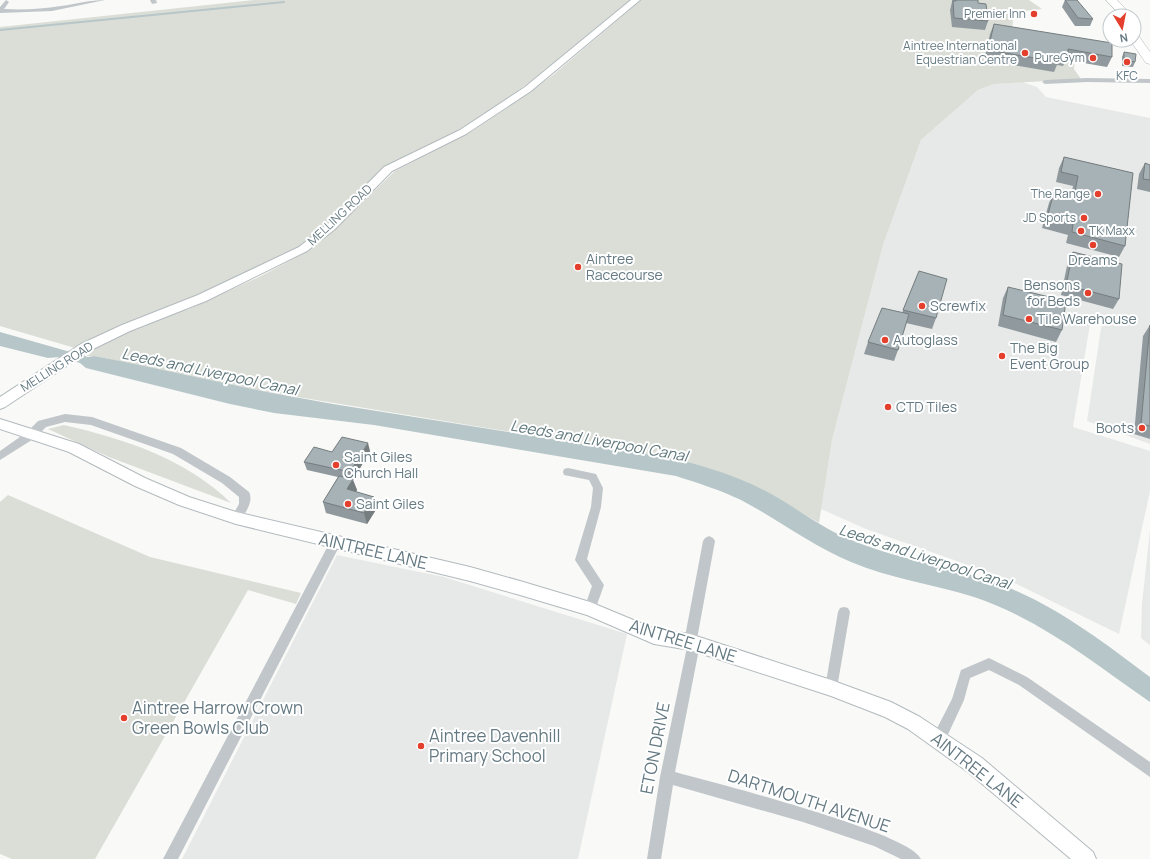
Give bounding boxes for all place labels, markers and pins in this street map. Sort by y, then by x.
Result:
place label: Premier Inn [964,5,1026,22]
marker: Premier Inn [1029,9,1039,19]
place label: Aintree International Equestrian Centre [903,37,1017,68]
marker: Aintree International Equestrian Centre [1020,48,1030,58]
place label: PureGym [1034,49,1085,66]
marker: PureGym [1088,53,1098,63]
marker: KFC [1122,57,1132,67]
place label: KFC [1116,67,1138,84]
place label: The Range [1031,185,1090,202]
marker: The Range [1093,189,1103,199]
place label: JD Sports [1023,209,1076,226]
marker: JD Sports [1079,213,1089,223]
place label: TK Maxx [1089,222,1136,239]
marker: TK Maxx [1076,226,1086,236]
marker: Dreams [1088,240,1098,250]
place label: Aintree Racecourse [586,249,663,284]
place label: Dreams [1068,250,1118,269]
marker: Aintree Racecourse [573,262,583,272]
place label: Bensons for Beds [1024,275,1080,310]
marker: Bensons for Beds [1083,288,1093,298]
place label: Screwfix [930,296,986,315]
marker: Screwfix [917,301,927,311]
place label: Tile Warehouse [1037,309,1137,328]
marker: Tile Warehouse [1024,314,1034,324]
place label: Autoglass [893,330,958,349]
marker: Autoglass [880,335,890,345]
place label: The Big Event Group [1010,338,1089,373]
marker: The Big Event Group [997,351,1007,361]
place label: CTD Tiles [896,397,957,416]
marker: CTD Tiles [883,402,893,412]
place label: Boots [1096,418,1134,437]
marker: Boots [1137,423,1147,433]
place label: Saint Giles Church Hall [344,447,418,482]
marker: Saint Giles Church Hall [331,460,341,470]
place label: Saint Giles [356,494,424,513]
marker: Saint Giles [343,499,353,509]
place label: Aintree Harrow Crown Green Bowls Club [132,696,303,739]
marker: Aintree Harrow Crown Green Bowls Club [119,713,129,723]
place label: Aintree Davenhill Primary School [429,724,560,767]
marker: Aintree Davenhill Primary School [416,741,426,751]

